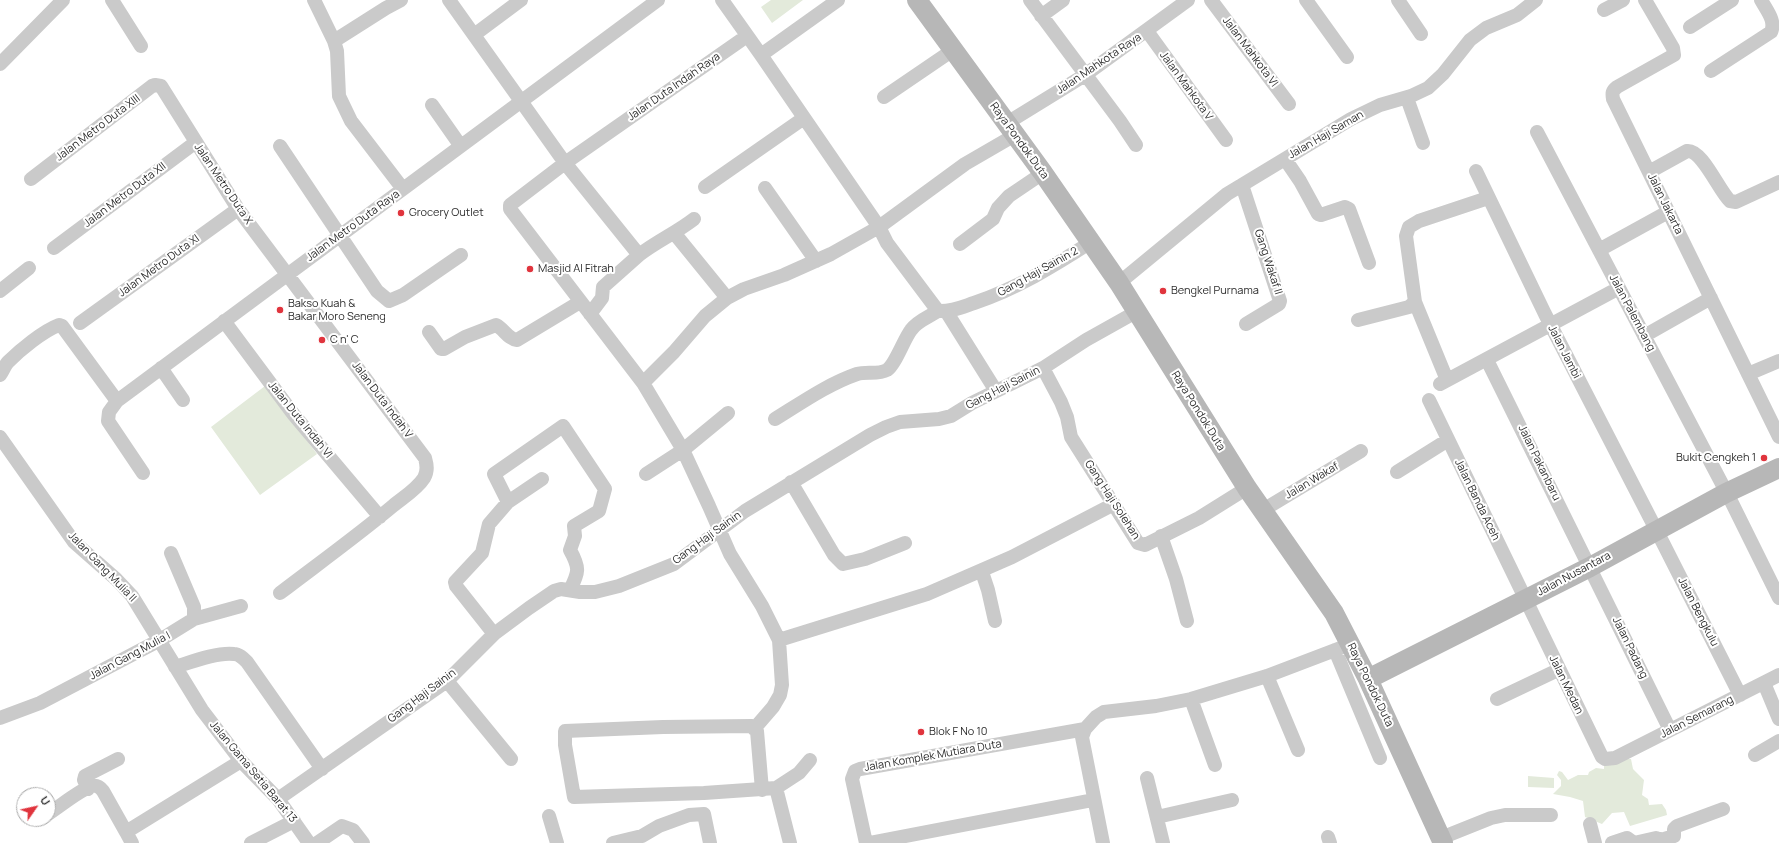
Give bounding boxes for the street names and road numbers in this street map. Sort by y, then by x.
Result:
street label: Jalan Mahkota VI [1219,14,1281,90]
street label: Jalan Mahkota Raya [1054,31,1144,97]
street label: Jalan Mahkota V [1157,49,1215,123]
street label: Jalan Duta Indah Raya [625,50,723,124]
street label: Jalan Metro Duta XIII [53,92,143,164]
street label: Raya Pondok Duta [987,100,1051,182]
street label: Jalan Haji Saman [1286,108,1366,162]
street label: Jalan Metro Duta X [191,141,255,227]
street label: Jalan Metro Duta XII [81,160,169,230]
street label: Jalan Jakarta [1645,172,1685,236]
street label: Jalan Metro Duta Raya [304,188,402,264]
street label: Gang Wakaf II [1251,228,1285,296]
street label: Jalan Metro Duta XI [116,232,202,300]
street label: Gang Haji Sainin 2 [996,244,1080,300]
street label: Jalan Palembang [1606,272,1658,354]
street label: Jalan Jambi [1545,323,1583,381]
street label: Jalan Duta Indah V [349,359,415,441]
street label: Gang Haji Sainin [964,364,1042,412]
street label: Raya Pondok Duta [1168,369,1228,453]
street label: Jalan Duta Indah VI [265,379,335,461]
street label: Jalan Pakanbaru [1515,423,1563,503]
street label: Jalan Banda Aceh [1452,457,1502,543]
street label: Gang Haji Solehan [1081,458,1143,542]
street label: Jalan Wakaf [1283,460,1341,502]
street label: Gang Haji Sainin [670,509,744,567]
street label: Jalan Gang Mulia II [65,529,139,605]
street label: Jalan Nusantara [1535,549,1613,599]
street label: Jalan Bengkulu [1675,575,1721,649]
street label: Jalan Padang [1609,615,1651,681]
street label: Jalan Gang Mulia I [87,629,173,683]
street label: Raya Pondok Duta [1344,641,1396,729]
street label: Jalan Medan [1546,654,1586,716]
street label: Gang Haji Sainin [386,666,458,726]
street label: Jalan Semarang [1658,693,1736,741]
street label: Jalan Gama Setia Barat 13 [207,719,299,825]
street label: Jalan Komplek Mutiara Duta [863,737,1003,775]

